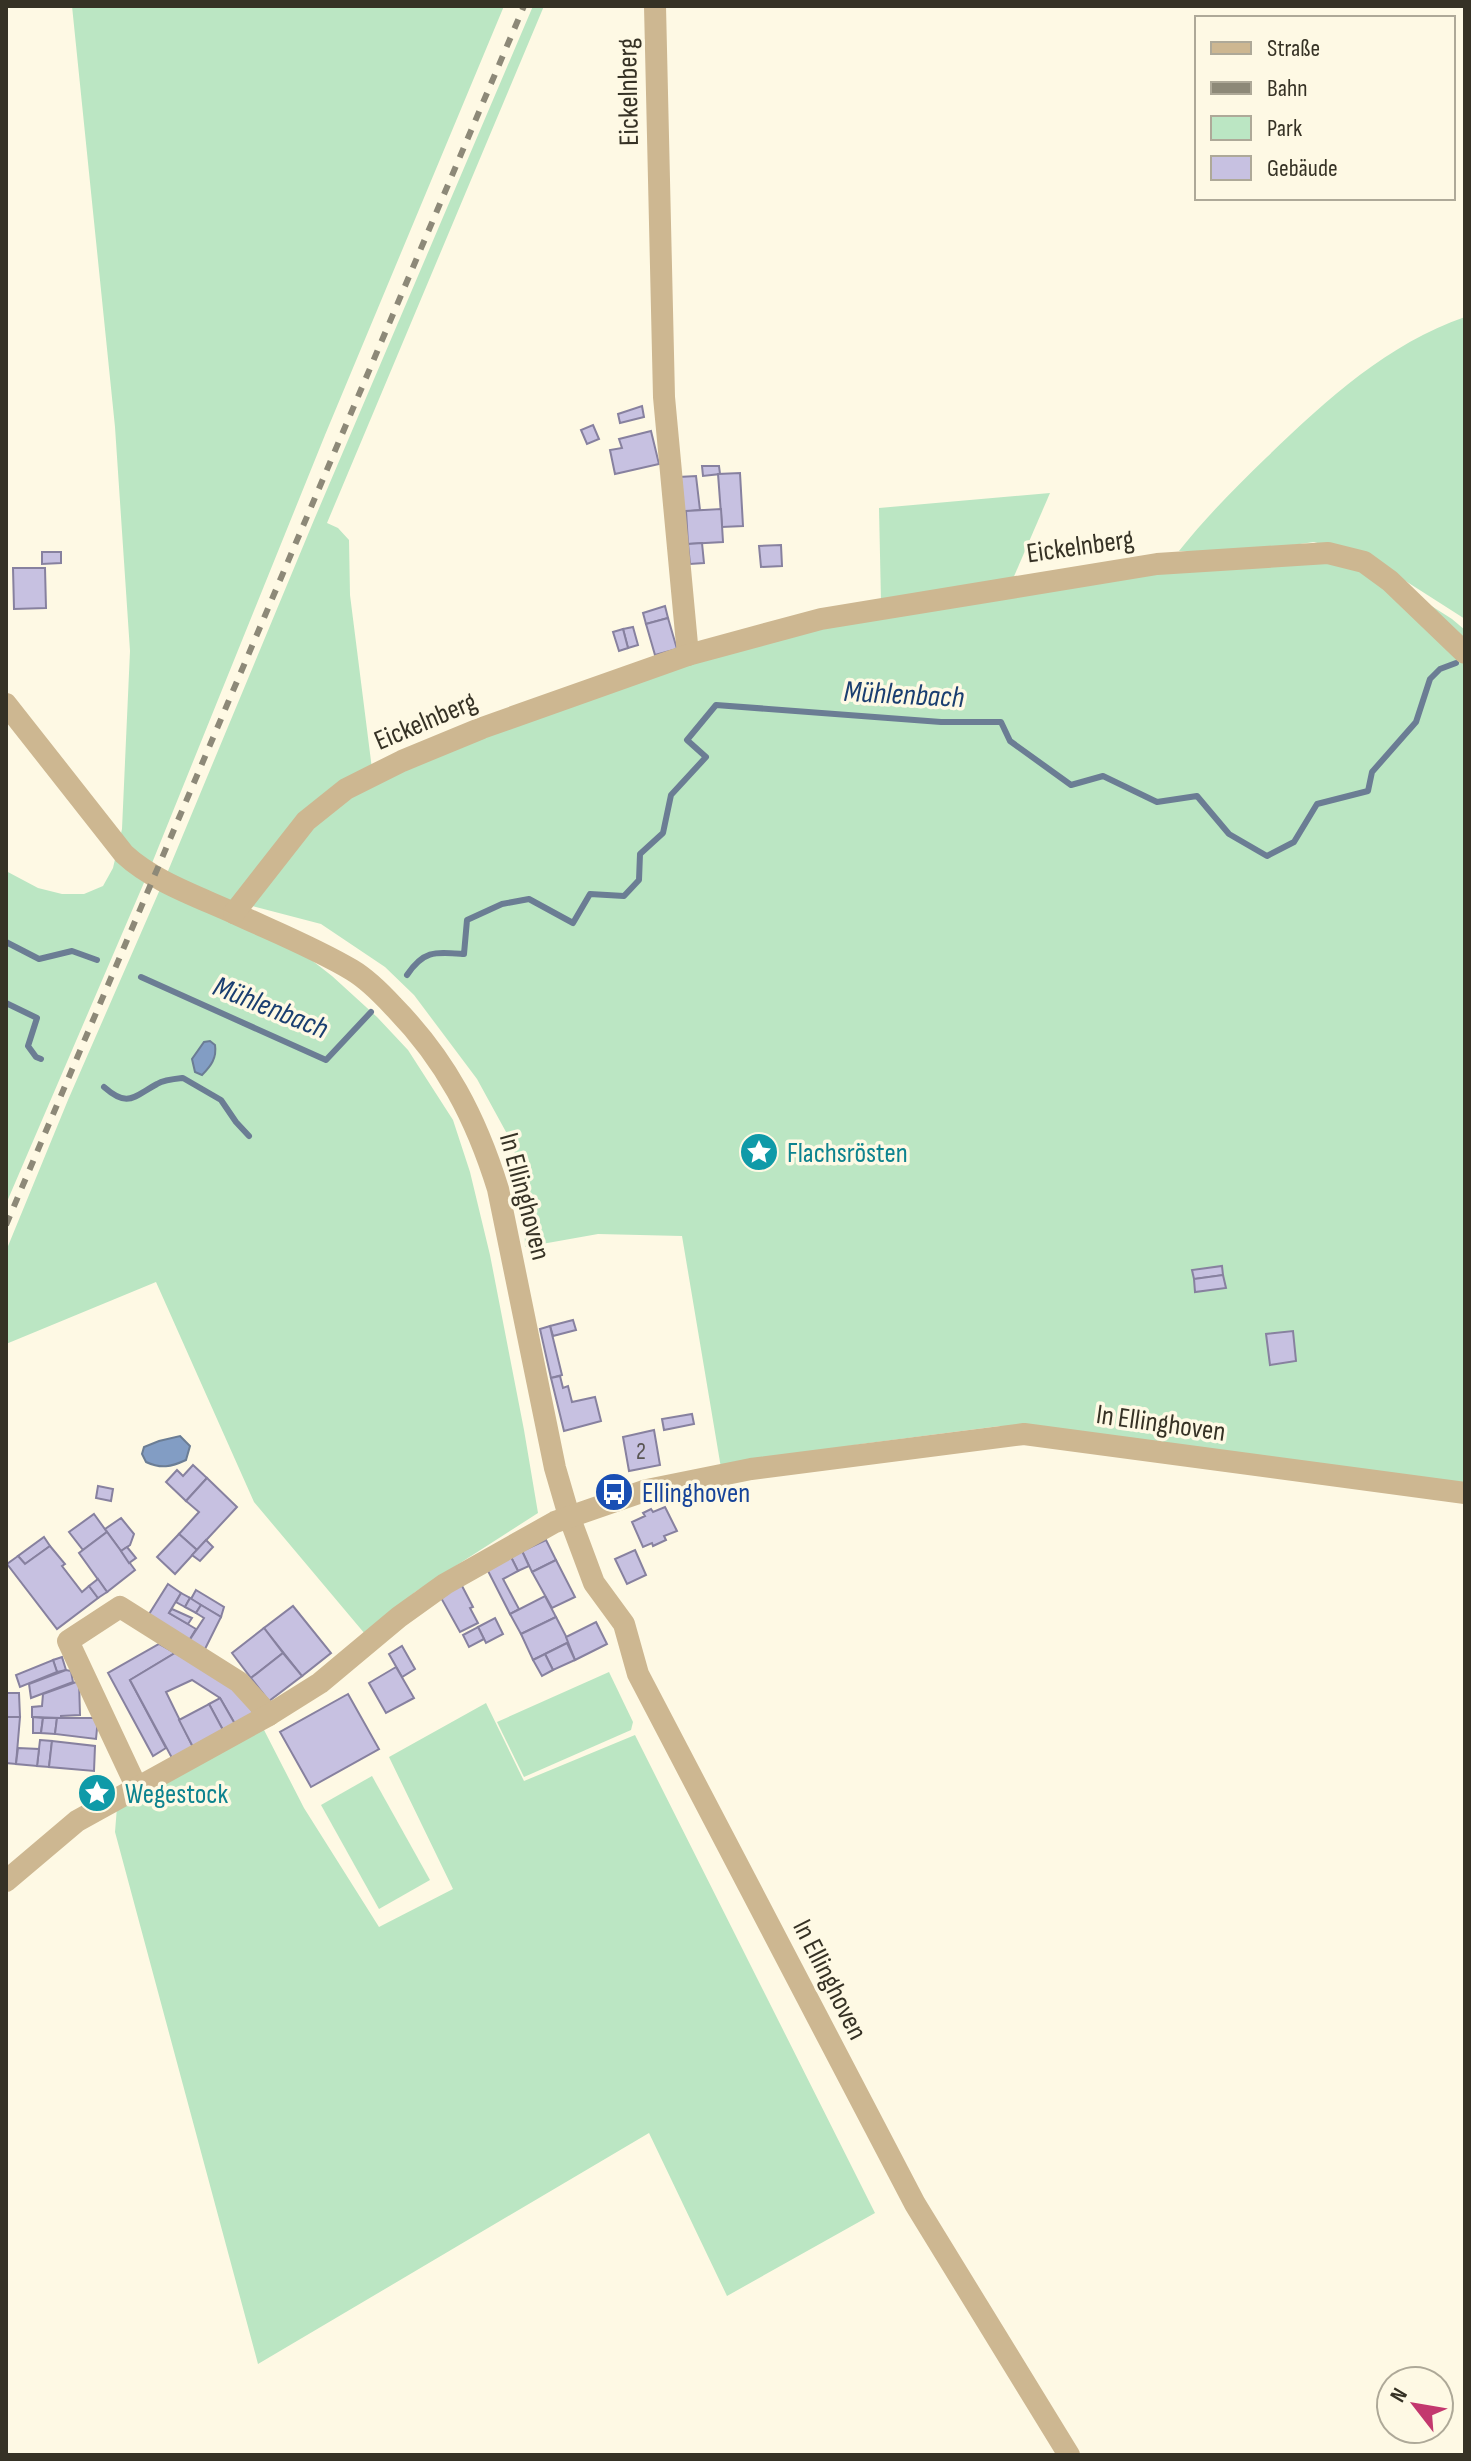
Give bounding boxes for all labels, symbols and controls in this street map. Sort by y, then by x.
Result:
legend [1195,16,1455,200]
text: Straße [1267,34,1320,63]
street label: Eickelnberg [611,38,646,146]
text: Bahn [1267,74,1308,103]
text: Park [1267,114,1302,143]
text: Gebäude [1267,154,1338,183]
street label: Eickelnberg [1024,523,1136,570]
water label: Mühlenbach [843,674,965,716]
street label: Eickelnberg [369,685,482,758]
water label: Mühlenbach [208,969,333,1047]
street label: In Ellinghoven [492,1129,557,1264]
place icon: Flachsrösten [738,1131,780,1173]
place label: Flachsrösten [787,1137,908,1170]
street label: In Ellinghoven [1094,1398,1228,1449]
house number: 2 [636,1437,646,1466]
bus stop icon: Ellinghoven [593,1471,635,1513]
place label: Ellinghoven [642,1477,750,1510]
place icon: Wegestock [76,1772,118,1814]
place label: Wegestock [125,1778,229,1811]
street label: In Ellinghoven [785,1914,874,2045]
north arrow [1375,2365,1455,2445]
text: N [1385,2383,1414,2407]

